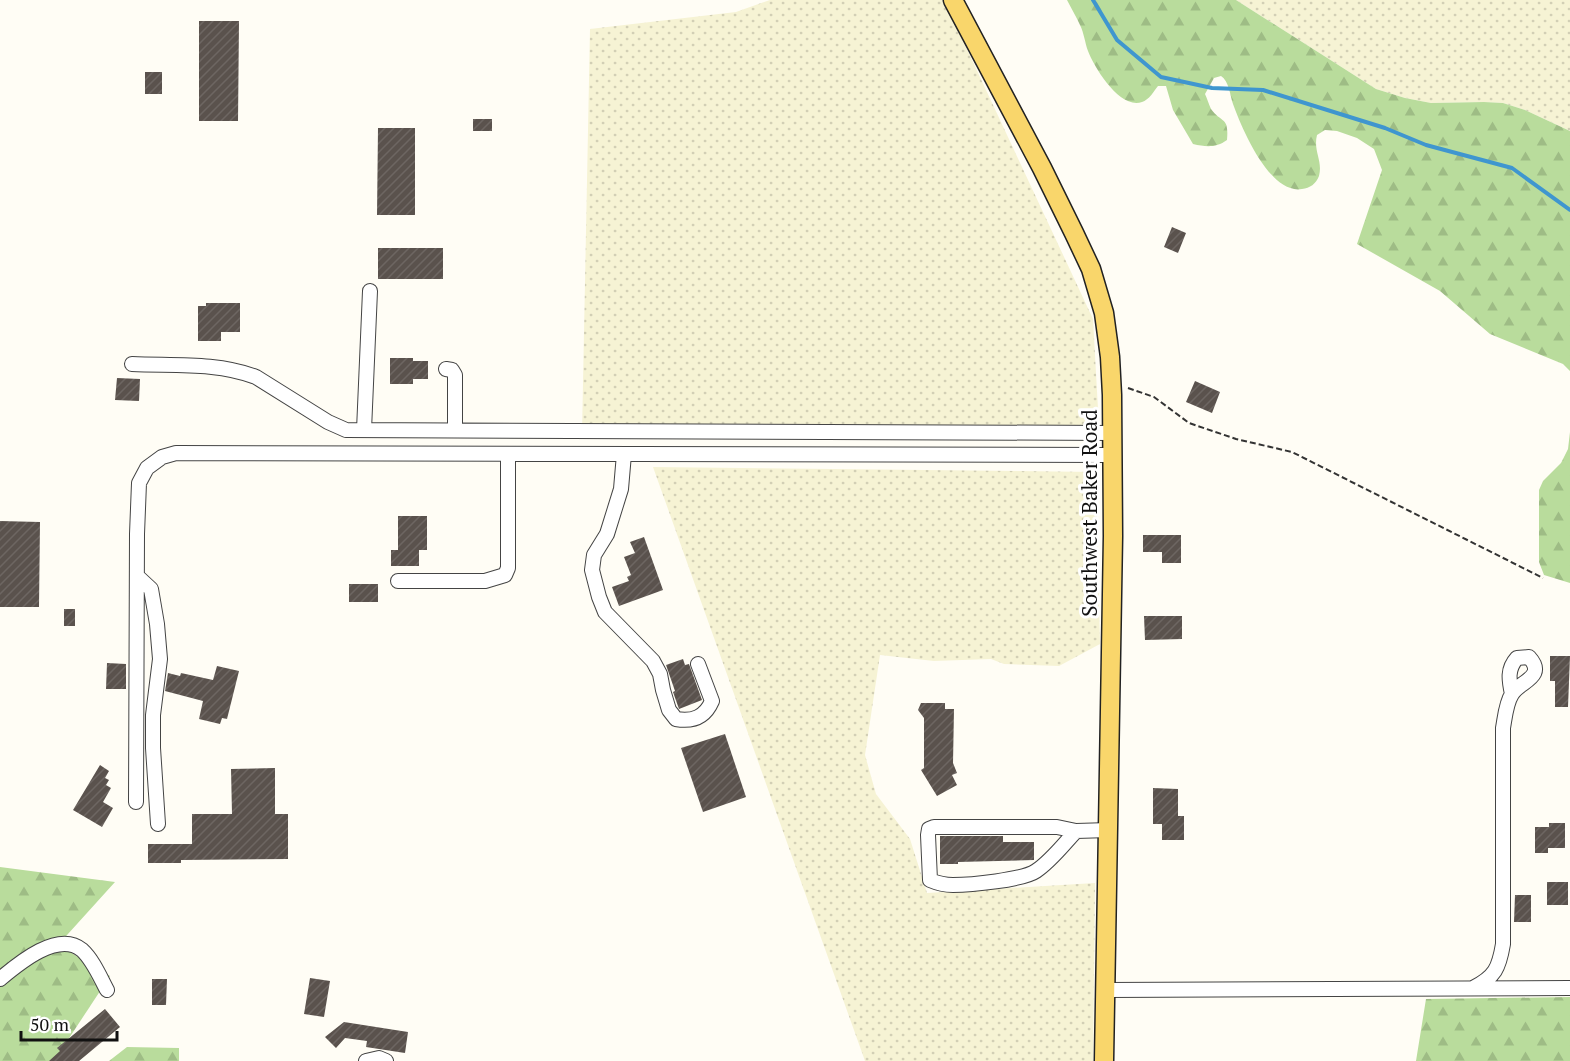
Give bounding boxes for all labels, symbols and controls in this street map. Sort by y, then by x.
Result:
street label: Southwest Baker Road [1075,409,1103,617]
scale bar [21,1004,117,1042]
text: 50 m [30,1012,70,1036]

